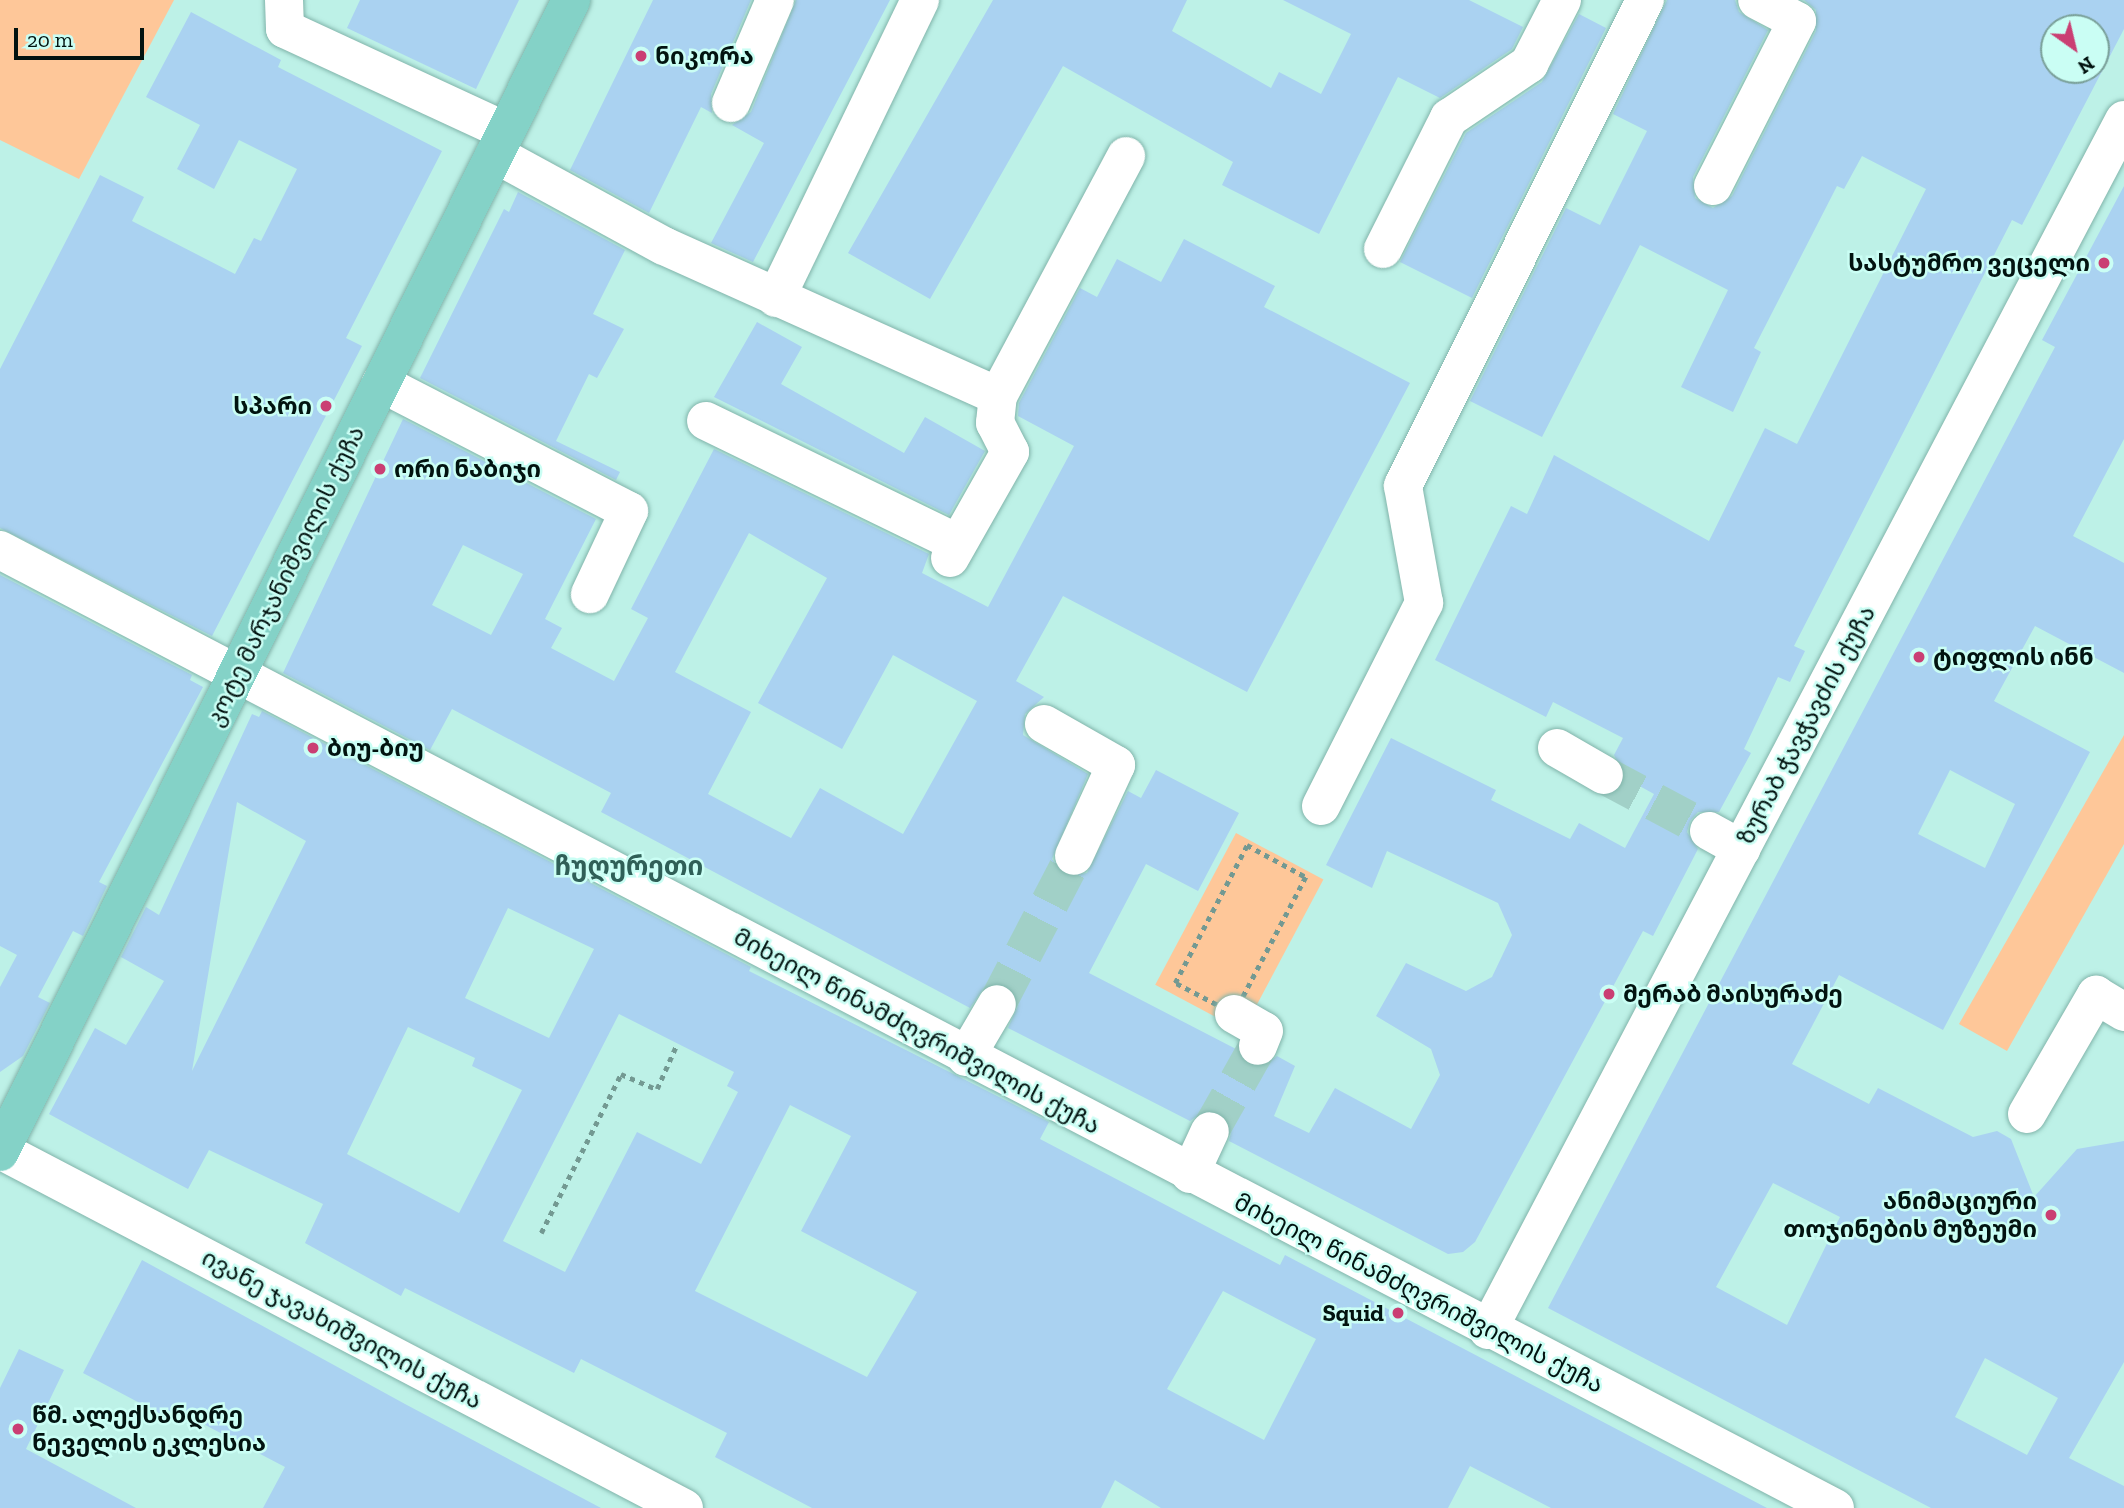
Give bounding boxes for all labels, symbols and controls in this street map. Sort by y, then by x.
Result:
scale bar [18,14,147,58]
north arrow [2040,14,2110,84]
text: 20 m [27,27,73,52]
place label: ნიკორა [655,42,754,70]
marker: ნიკორა [633,48,649,64]
text: N [2073,52,2098,79]
place label: სასტუმრო ვეცელი [1848,249,2090,277]
marker: სასტუმრო ვეცელი [2096,255,2112,271]
place label: სპარი [233,392,312,420]
marker: სპარი [318,398,334,414]
street label: კოტე მარჯანიშვილის ქუჩა [200,421,370,731]
place label: ორი ნაბიჯი [394,455,541,483]
marker: ორი ნაბიჯი [372,461,388,477]
street label: ზურაბ ჭავჭავძის ქუჩა [1731,601,1881,849]
place label: ტიფლის ინნ [1933,643,2094,671]
marker: ტიფლის ინნ [1911,649,1927,665]
place label: ბიუ-ბიუ [327,734,424,762]
marker: ბიუ-ბიუ [305,740,321,756]
district label: ჩუღურეთი [555,851,703,883]
street label: მიხეილ წინამძღვრიშვილის ქუჩა [729,922,1105,1140]
place label: მერაბ მაისურაძე [1623,980,1843,1008]
marker: მერაბ მაისურაძე [1601,986,1617,1002]
street label: მიხეილ წინამძღვრიშვილის ქუჩა [1230,1187,1608,1399]
place label: ანიმაციური თოჯინების მუზეუმი [1783,1187,2037,1243]
marker: ანიმაციური თოჯინების მუზეუმი [2043,1207,2059,1223]
street label: ივანე ჯავახიშვილის ქუჩა [197,1243,487,1415]
place label: Squid [1323,1299,1384,1327]
marker: Squid [1390,1305,1406,1321]
place label: წმ. ალექსანდრე ნეველის ეკლესია [32,1401,266,1457]
marker: წმ. ალექსანდრე ნეველის ეკლესია [10,1421,26,1437]

